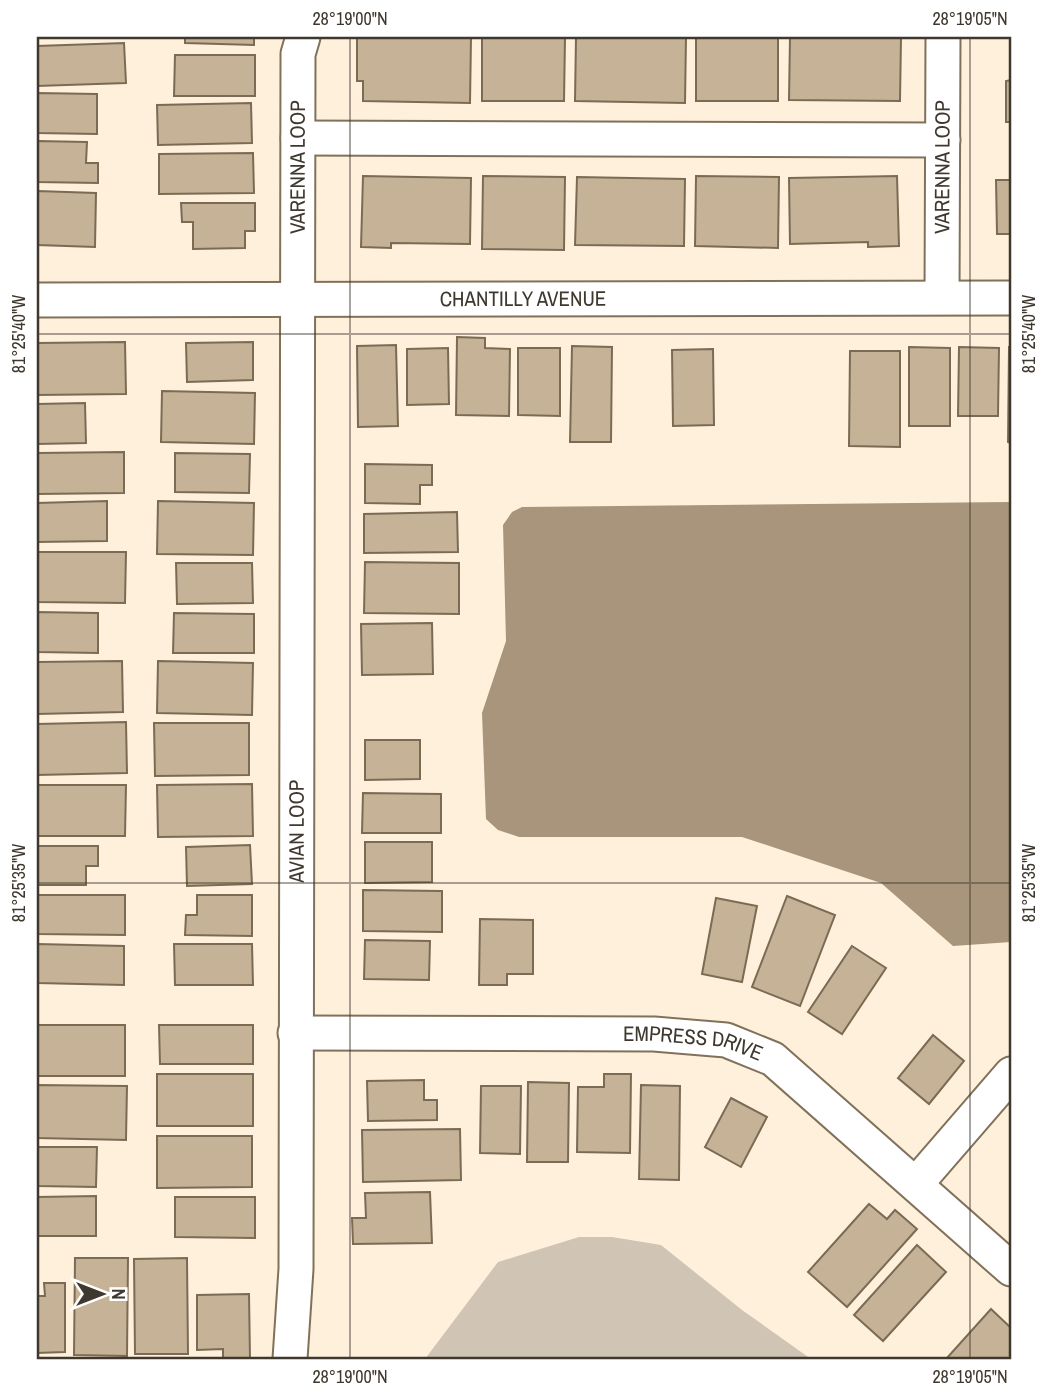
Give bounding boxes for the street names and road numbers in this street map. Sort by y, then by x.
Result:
street label: VARENNA LOOP [283,100,312,234]
street label: VARENNA LOOP [927,100,957,234]
street label: CHANTILLY AVENUE [440,284,606,313]
street label: AVIAN LOOP [282,780,311,884]
street label: EMPRESS DRIVE [623,1019,767,1067]

